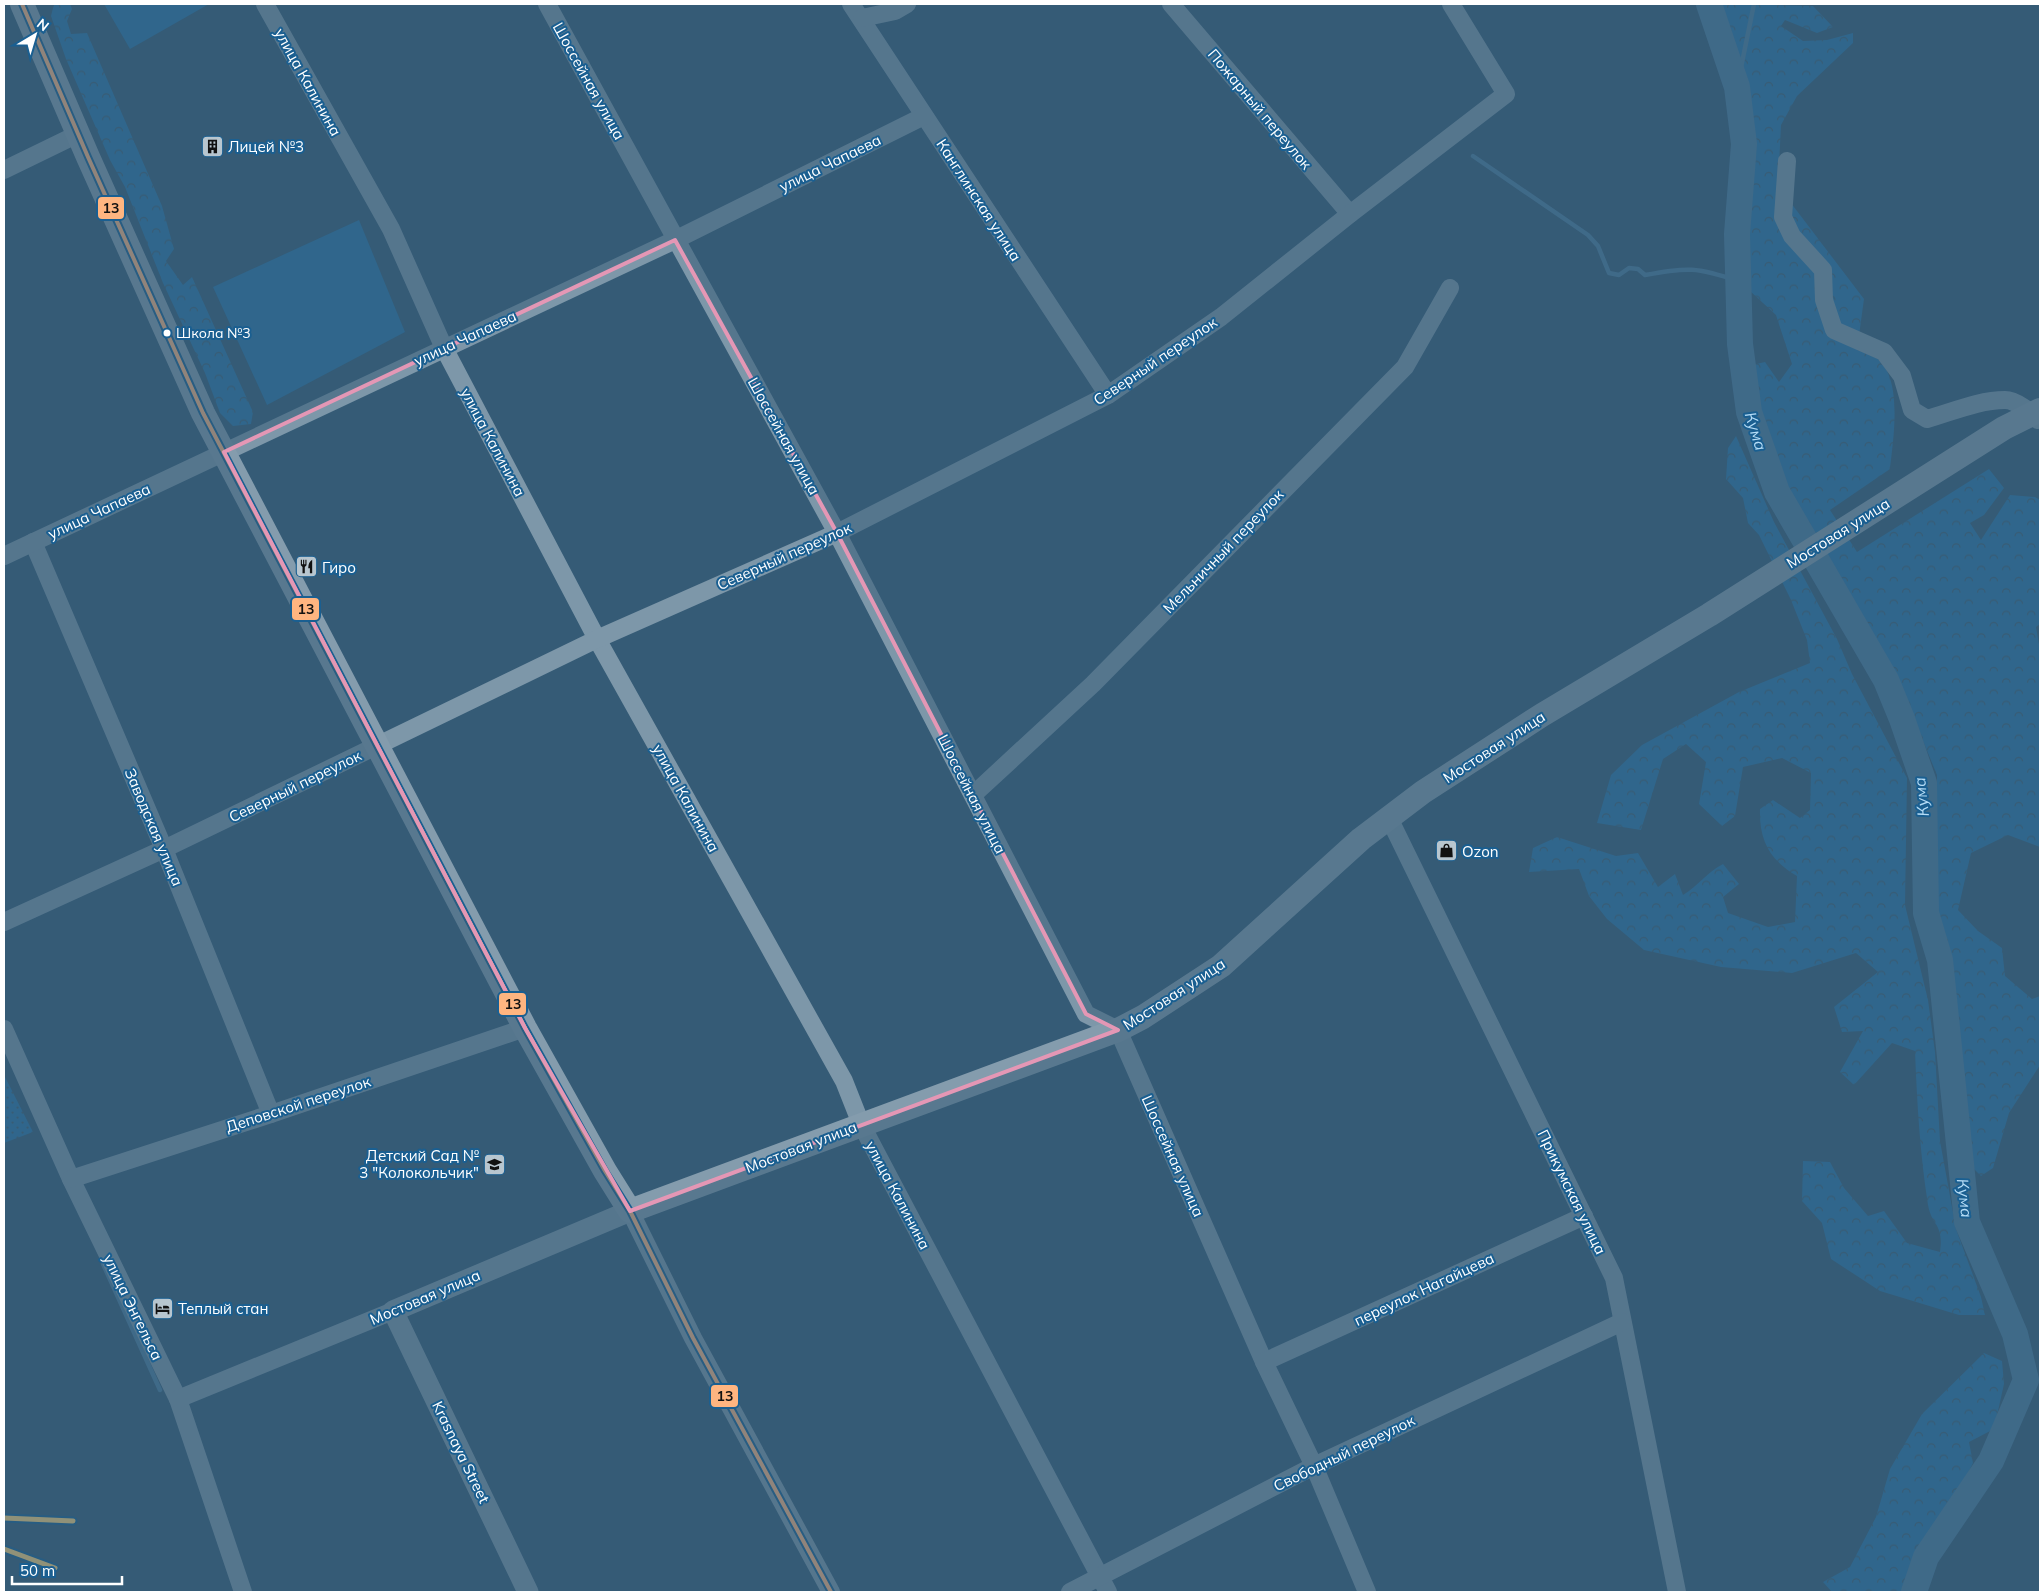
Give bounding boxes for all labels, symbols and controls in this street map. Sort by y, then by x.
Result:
north arrow [10,10,60,60]
text: N [33,14,53,35]
street label: Шоссейная улица [549,19,629,143]
street label: улица Калинина [271,25,345,139]
street label: Пожарный переулок [1204,45,1317,174]
street label: улица Чапаева [776,130,884,196]
building icon: Лицей №3 [200,134,224,158]
street label: Канглинская улица [932,135,1026,265]
place label: Лицей №3 [228,137,304,156]
line badge: 13 [97,196,125,220]
text: 13 [103,199,119,217]
street label: улица Чапаева [411,306,519,370]
street label: Северный переулок [1090,312,1221,409]
place label: Школа №3 [176,324,251,342]
marker: Школа №3 [162,328,172,338]
street label: Шоссейная улица [744,374,824,498]
street label: улица Калинина [456,384,530,500]
water label: Кума [1741,409,1771,453]
street label: улица Чапаева [45,479,153,543]
street label: Мельничный переулок [1159,484,1288,617]
street label: Мостовая улица [1783,494,1893,572]
street label: Северный переулок [714,517,855,594]
restaurant icon: Гиро [294,555,318,579]
place label: Гиро [322,558,356,577]
line badge: 13 [291,597,320,621]
text: 13 [298,600,314,618]
street label: Мостовая улица [1439,707,1549,787]
street label: Шоссейная улица [934,731,1010,857]
street label: улица Калинина [649,741,723,855]
street label: Северный переулок [226,745,365,826]
street label: Заводская улица [121,765,187,889]
water label: Кума [1909,776,1933,818]
shop icon: Ozon [1434,839,1458,863]
place label: Ozon [1462,842,1499,861]
street label: Мостовая улица [1119,954,1229,1034]
line badge: 13 [498,992,527,1016]
text: 13 [505,995,521,1013]
street label: Деповской переулок [223,1071,374,1136]
street label: Шоссейная улица [1138,1092,1208,1220]
street label: Мостовая улица [742,1117,860,1177]
street label: Прикумская улица [1534,1126,1610,1258]
street label: улица Калинина [861,1137,935,1253]
place label: Детский Сад № 3 "Колокольчик" [359,1146,479,1182]
school or university icon: Детский Сад № 3 "Колокольчик" [483,1152,507,1176]
water label: Кума [1953,1177,1977,1219]
street label: переулок Нагайцева [1351,1248,1497,1330]
street label: улица Энгельса [99,1251,167,1363]
street label: Мостовая улица [367,1265,483,1329]
hotel icon: Теплый стан [150,1296,174,1320]
place label: Теплый стан [178,1299,268,1318]
line badge: 13 [710,1384,739,1408]
text: 13 [717,1387,733,1405]
street label: Krasnaya Street [428,1398,494,1506]
street label: Свободный переулок [1270,1410,1419,1495]
scale bar [12,1554,122,1586]
text: 50 m [20,1561,55,1580]

